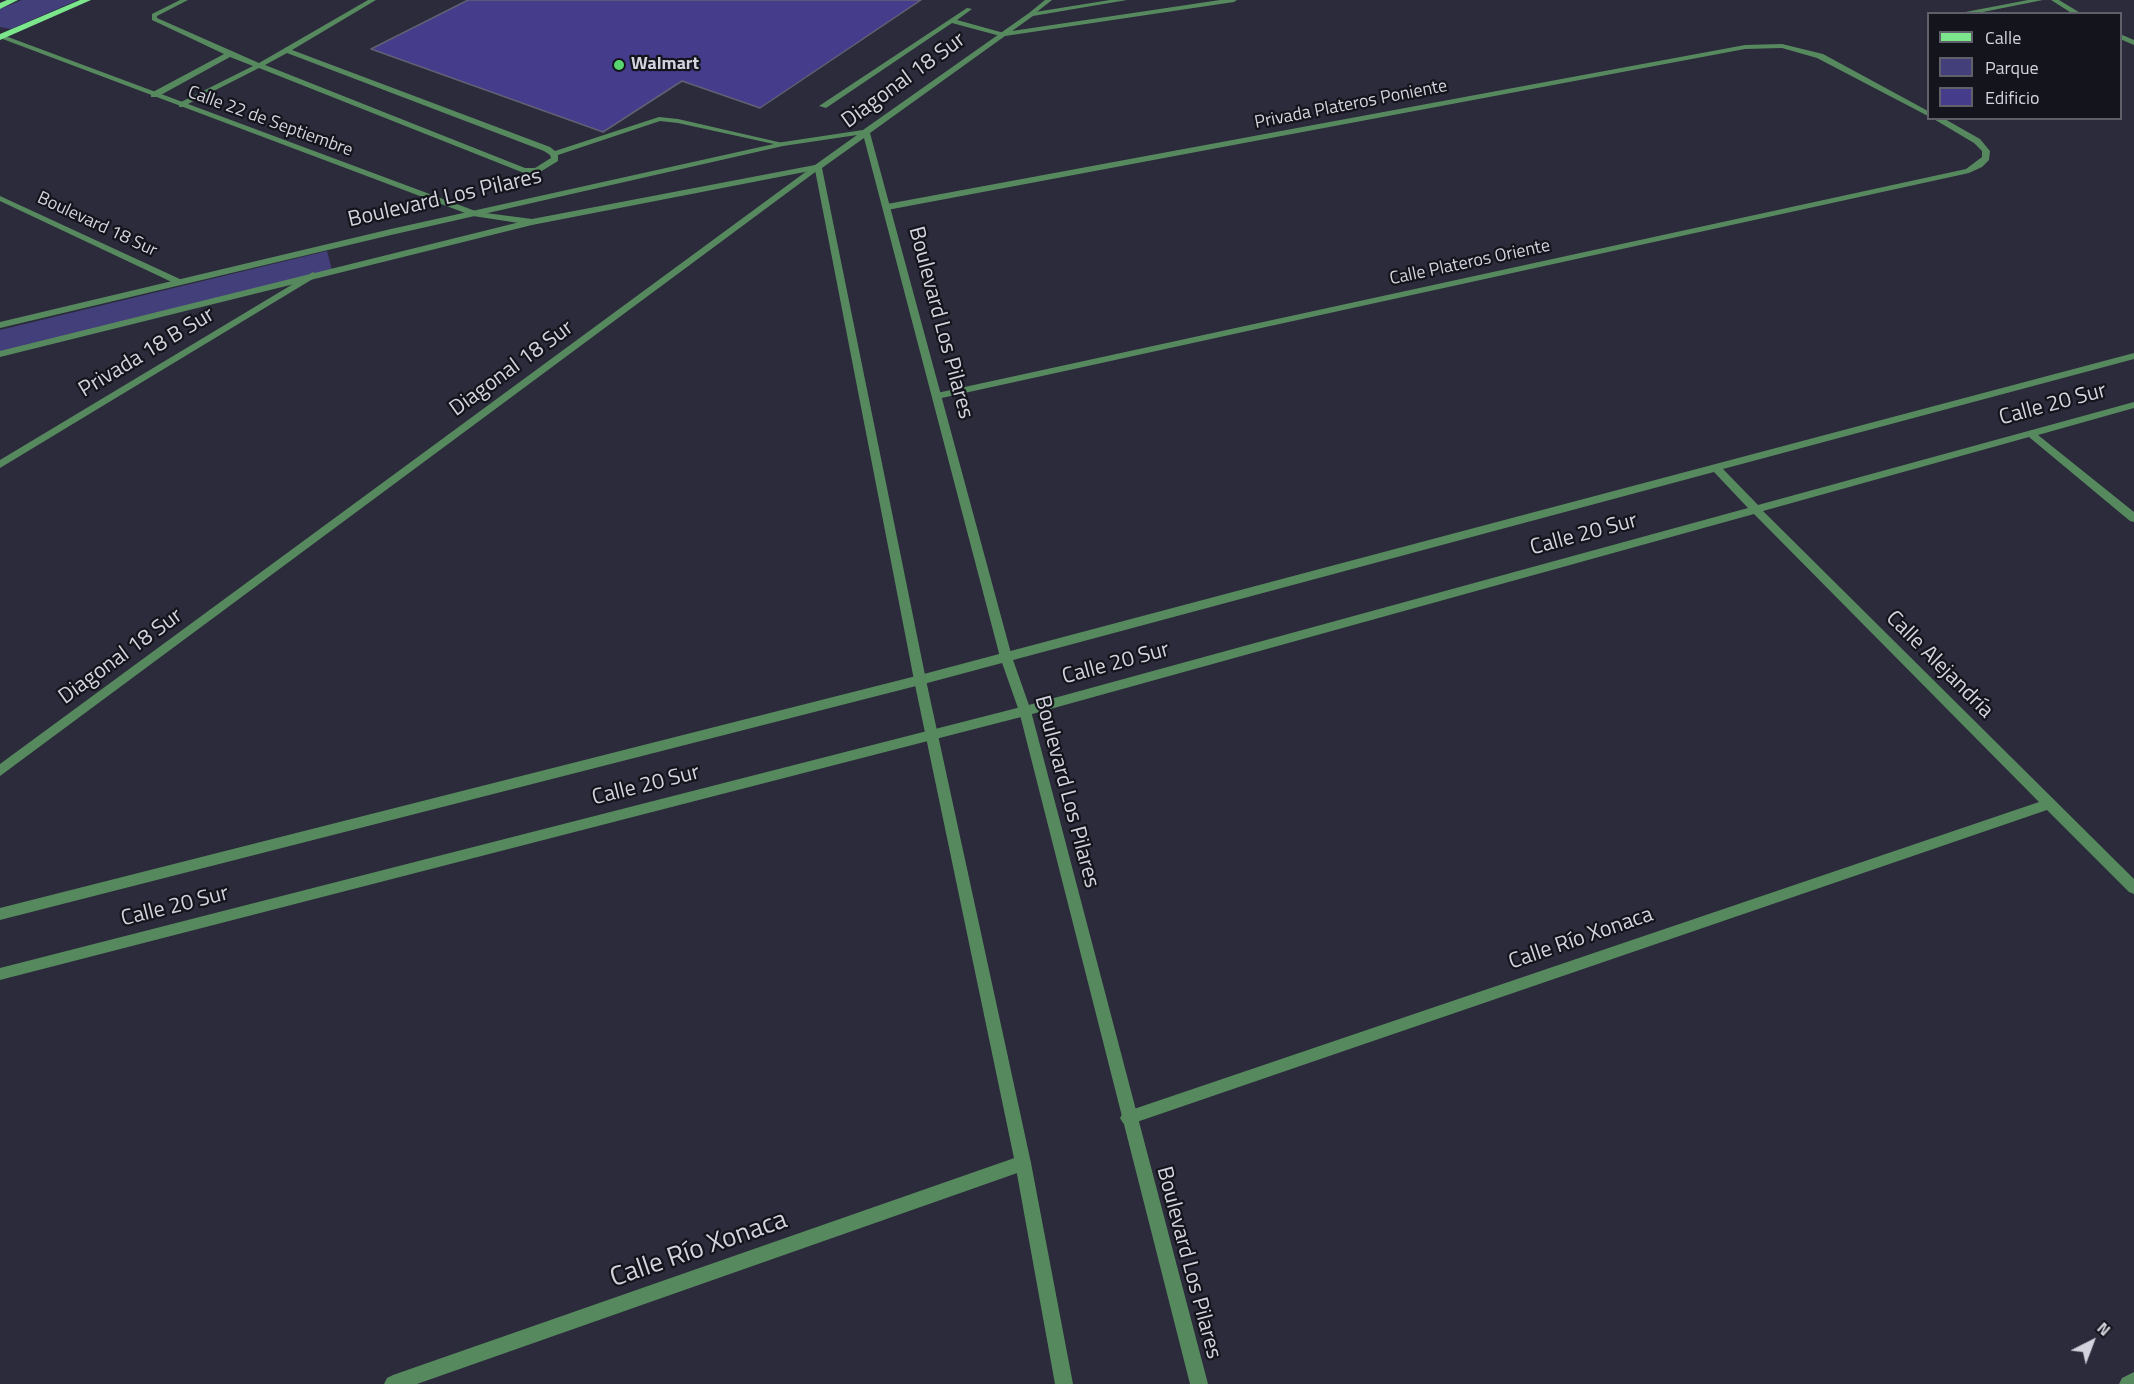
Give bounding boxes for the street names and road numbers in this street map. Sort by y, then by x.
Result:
street label: Diagonal 18 Sur [837,27,971,135]
street label: Privada Plateros Poniente [1253,76,1449,134]
street label: Calle 22 de Septiembre [184,82,356,162]
street label: Boulevard Los Pilares [346,164,544,234]
street label: Boulevard 18 Sur [34,188,160,262]
street label: Boulevard Los Pilares [902,224,978,422]
street label: Calle Plateros Oriente [1388,235,1552,291]
street label: Privada 18 B Sur [74,302,220,404]
street label: Diagonal 18 Sur [445,315,579,423]
street label: Calle 20 Sur [1997,378,2109,432]
street label: Calle 20 Sur [1528,508,1640,562]
street label: Diagonal 18 Sur [54,603,188,711]
street label: Calle Alejandría [1880,606,1998,724]
street label: Calle 20 Sur [1060,637,1172,691]
street label: Boulevard Los Pilares [1028,693,1104,891]
street label: Calle 20 Sur [590,760,702,812]
street label: Calle 20 Sur [119,881,231,933]
street label: Calle Río Xonaca [1505,902,1657,976]
street label: Boulevard Los Pilares [1150,1164,1226,1362]
street label: Calle Río Xonaca [606,1205,792,1295]

